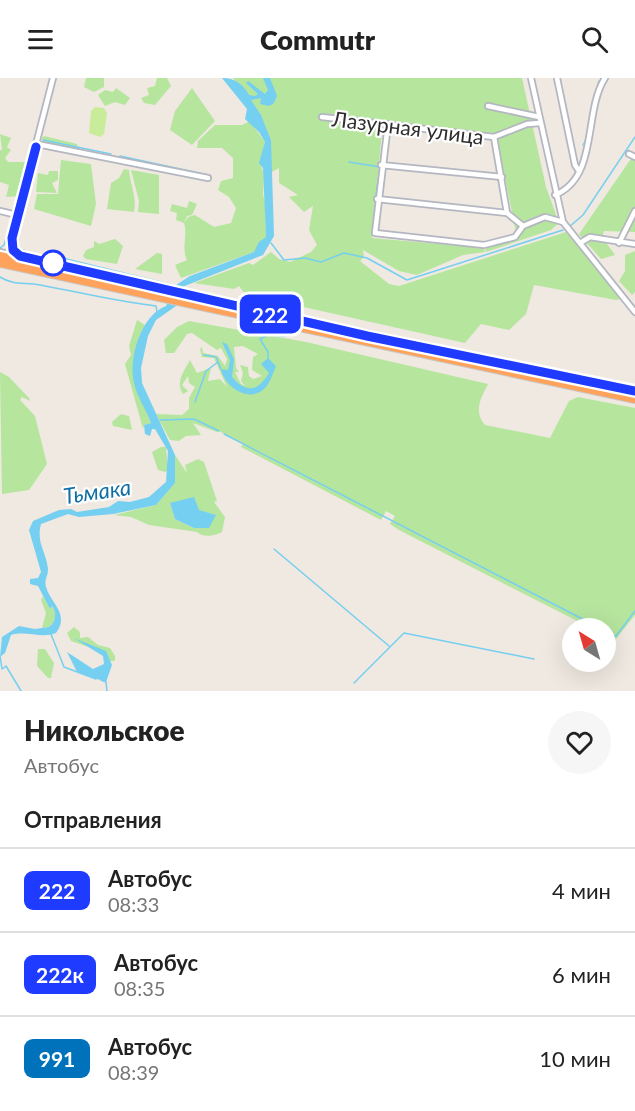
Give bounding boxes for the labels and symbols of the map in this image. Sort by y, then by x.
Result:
street label: Лазурная улица [330,105,485,149]
unlabelled marker [40,250,66,276]
line badge: 222 [236,294,304,334]
water label: Тьмака [61,473,133,509]
north arrow [562,618,616,672]

